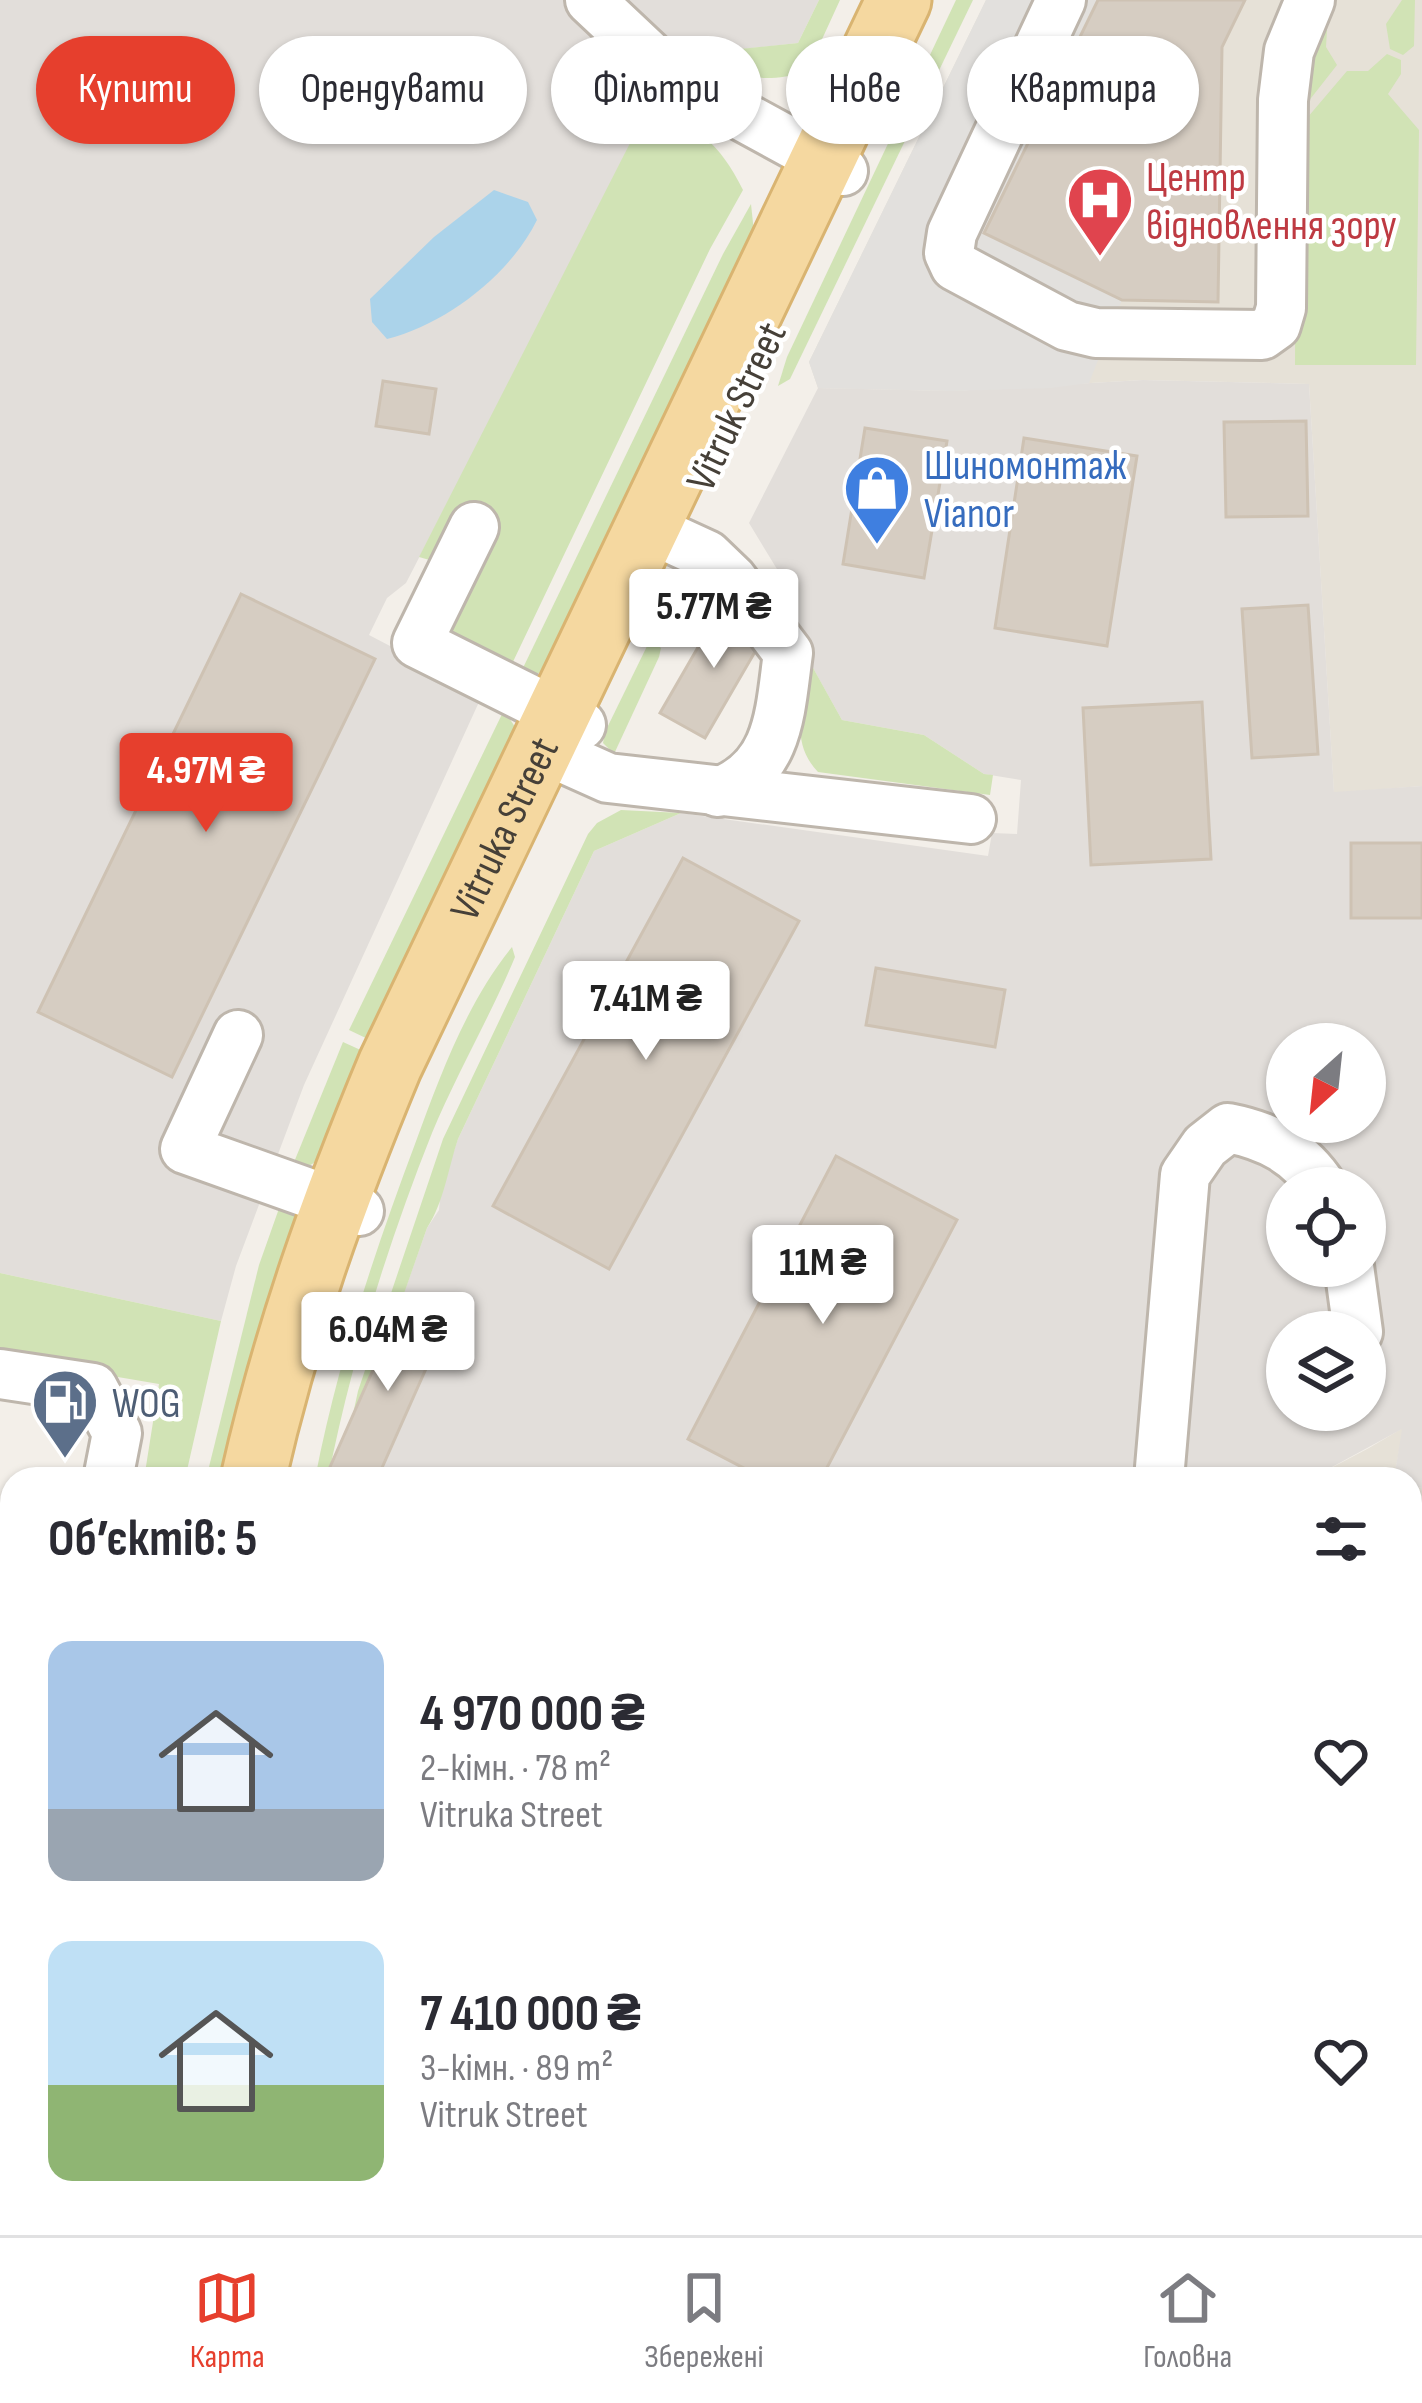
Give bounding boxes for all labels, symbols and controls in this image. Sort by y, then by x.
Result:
chip: Купити [36,36,235,144]
chip: Орендувати [259,36,527,144]
chip: Фільтри [551,36,762,144]
chip: Нове [786,36,943,144]
chip: Квартира [967,36,1199,144]
place label: Центр відновлення зору [1146,153,1397,252]
hospital icon: Центр відновлення зору [1065,165,1135,259]
street label: Vitruk Street [676,314,799,500]
place label: Шиномонтаж Vianor [924,441,1127,540]
shop icon: Шиномонтаж Vianor [842,453,912,547]
pin: 5.77M ₴ [603,569,825,671]
text: 5.77M ₴ [656,584,772,631]
street label: Vitruka Street [440,730,571,929]
pin: 4.97M ₴ [95,733,317,835]
text: 4.97M ₴ [147,748,265,795]
pin: 7.41M ₴ [535,961,757,1063]
text: 7.41M ₴ [590,976,702,1023]
north arrow [1266,1023,1386,1143]
map controls [1266,1023,1386,1431]
button: locate [1266,1167,1386,1287]
pin: 11M ₴ [739,1225,907,1327]
text: 11M ₴ [779,1240,867,1287]
pin: 6.04M ₴ [277,1292,499,1394]
text: 6.04M ₴ [328,1307,448,1354]
button: layers [1266,1311,1386,1431]
fuel station icon: WOG [30,1367,100,1461]
place label: WOG [112,1379,181,1430]
icon: filters [1308,1506,1374,1572]
text: Об’єктів: 5 [48,1509,257,1570]
text: 4 970 000 ₴ [420,1684,645,1745]
icon: home [144,1689,288,1833]
icon: heart [1308,1728,1374,1794]
text: 2-кімн. · 78 m² [420,1745,611,1792]
text: Vitruka Street [420,1792,603,1839]
text: 7 410 000 ₴ [420,1984,641,2045]
icon: home [144,1989,288,2133]
icon: heart [1308,2028,1374,2094]
text: 3-кімн. · 89 m² [420,2045,613,2092]
text: Vitruk Street [420,2092,588,2139]
tab: Карта [190,2265,265,2377]
tab: Збережені [644,2265,764,2377]
tab: Головна [1143,2265,1232,2377]

